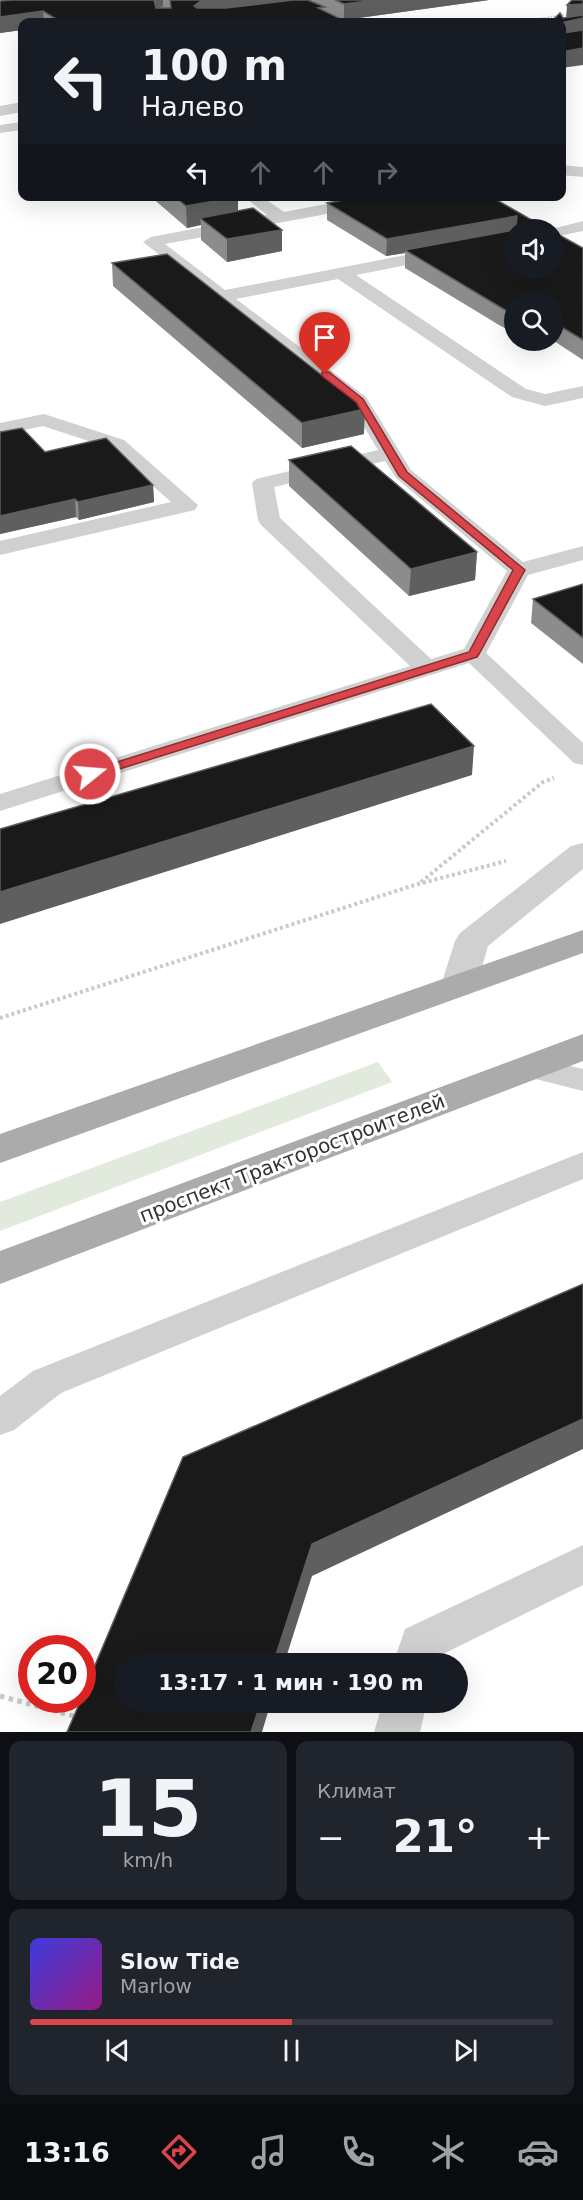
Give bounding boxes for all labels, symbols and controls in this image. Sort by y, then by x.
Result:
text: 100 m [141,41,287,90]
icon: left [42,42,120,120]
text: Налево [141,91,244,122]
icon: left [181,156,214,189]
icon: ahead [244,156,277,189]
icon: ahead [307,156,340,189]
icon: right [370,156,403,189]
map controls [504,219,564,351]
button: sound [504,219,564,279]
button: search [504,291,564,351]
pin [299,312,350,374]
icon: arrive [308,321,341,354]
position arrow [58,742,122,806]
street label: проспект Тракторостроителей [136,1089,448,1227]
speed limit sign: 20 [18,1635,96,1713]
text: 13:17 · 1 мин · 190 m [158,1670,424,1695]
text: 15 [94,1764,202,1854]
text: Климат [317,1779,396,1803]
text: 21° [392,1810,478,1863]
text: − [317,1818,345,1857]
text: + [525,1818,553,1857]
text: km/h [123,1848,173,1872]
text: Slow Tide [120,1949,240,1974]
text: Marlow [120,1974,192,1998]
icon: previous [101,2034,134,2067]
icon: pause [275,2034,308,2067]
icon: next [449,2034,482,2067]
icon: directions [158,2131,200,2173]
icon: music [248,2131,290,2173]
icon: phone [337,2131,379,2173]
icon: climate [427,2131,469,2173]
icon: car [517,2131,559,2173]
text: 13:16 [24,2137,110,2168]

